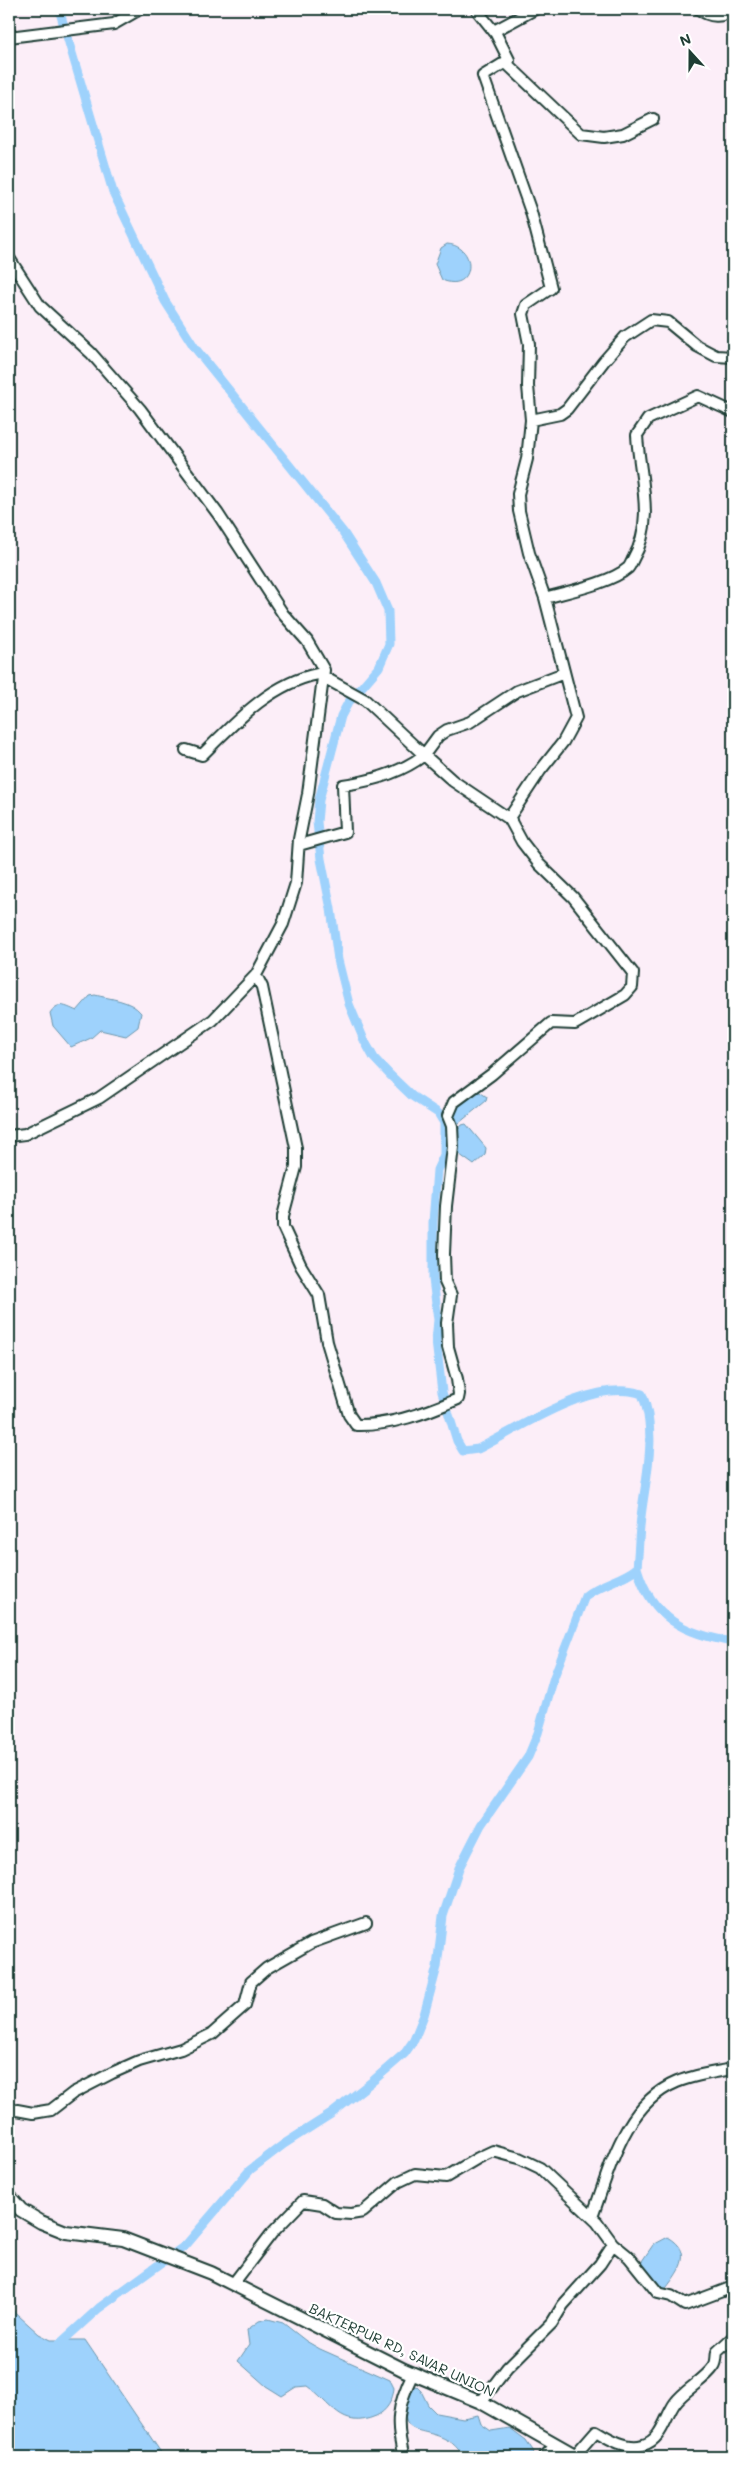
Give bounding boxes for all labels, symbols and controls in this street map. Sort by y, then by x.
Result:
north arrow [664,28,714,78]
text: N [677,29,694,50]
street label: BAKTERPUR RD, SAVAR UNION [306,2298,498,2401]

